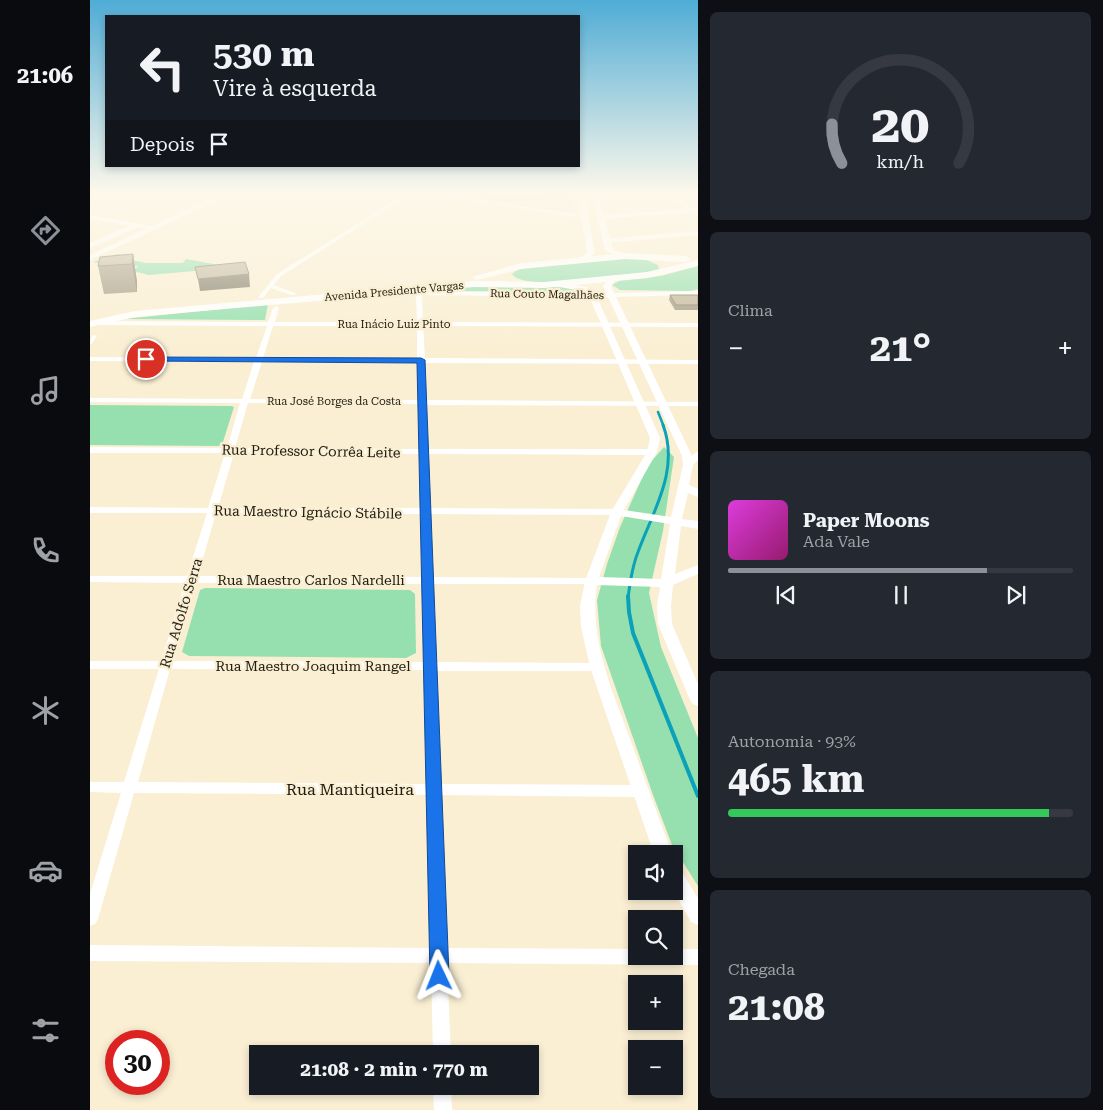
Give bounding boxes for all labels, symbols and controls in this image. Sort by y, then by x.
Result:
text: 530 m [213,34,314,75]
icon: left [130,35,195,100]
text: 21:06 [17,63,73,88]
text: Vire à esquerda [213,76,376,101]
text: 20 [871,94,930,155]
icon: arrive [205,130,233,158]
text: Depois [130,133,195,156]
text: km/h [877,151,925,172]
icon: directions [28,213,63,248]
street label: Avenida Presidente Vargas [324,279,464,304]
street label: Rua Couto Magalhães [490,287,604,302]
text: Clima [728,301,773,320]
street label: Rua Inácio Luiz Pinto [338,318,451,331]
text: 21° [870,326,931,370]
text: − [728,332,744,365]
text: + [1057,332,1073,365]
pin [125,338,167,380]
icon: arrive [132,345,160,373]
icon: music [28,373,63,408]
street label: Rua José Borges da Costa [267,395,401,408]
street label: Rua Professor Corrêa Leite [221,441,401,461]
street label: Rua Maestro Ignácio Stábile [214,502,403,522]
text: Paper Moons [803,509,930,532]
text: Ada Vale [803,532,870,551]
icon: phone [28,533,63,568]
street label: Rua Adolfo Serra [157,556,205,670]
street label: Rua Maestro Carlos Nardelli [217,572,405,588]
icon: previous [772,581,800,609]
icon: pause [887,581,915,609]
icon: next [1002,581,1030,609]
street label: Rua Maestro Joaquim Rangel [216,658,411,674]
icon: climate [28,693,63,728]
text: Autonomia · 93% [728,732,856,751]
text: 465 km [728,757,864,801]
street label: Rua Mantiqueira [286,780,414,799]
map controls [628,845,683,1095]
button: sound [628,845,683,900]
icon: car [28,853,63,888]
button: search [628,910,683,965]
position arrow [412,949,464,1001]
text: Chegada [728,960,795,979]
button: + [628,975,683,1030]
text: 21:08 [728,985,825,1029]
icon: filters [28,1013,63,1048]
speed limit sign: 30 [105,1030,170,1095]
button: − [628,1040,683,1095]
text: 21:08 · 2 min · 770 m [300,1058,488,1081]

